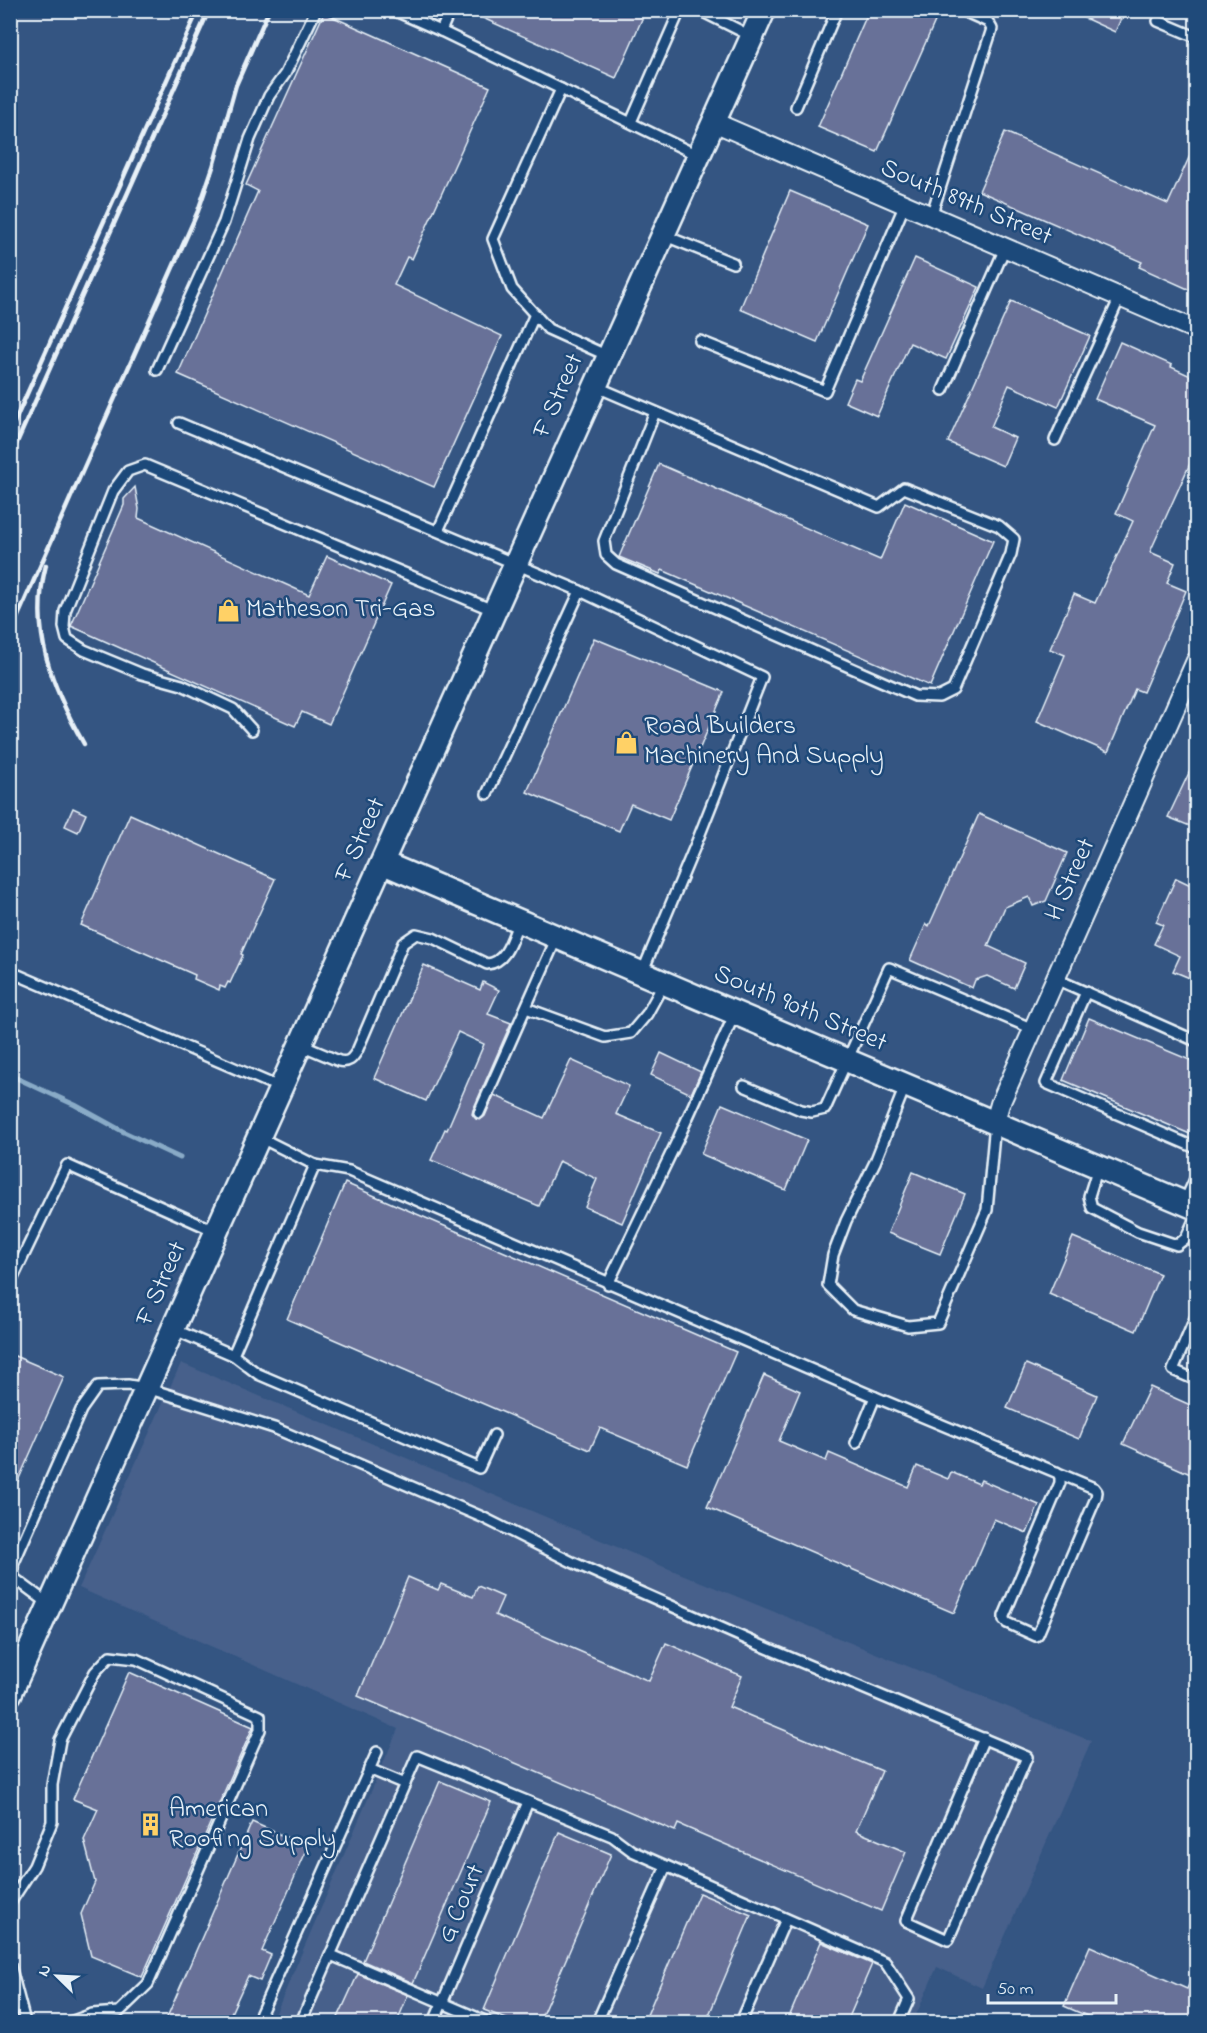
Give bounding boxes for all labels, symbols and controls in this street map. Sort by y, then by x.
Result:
street label: South 89th Street [874,150,1058,256]
street label: F Street [523,347,595,445]
place label: Matheson Tri-Gas [246,591,436,629]
shop icon: Matheson Tri-Gas [215,597,241,623]
place label: Road Builders Machinery And Supply [644,708,884,776]
shop icon: Road Builders Machinery And Supply [613,729,639,755]
street label: F Street [325,791,397,889]
street label: H Street [1036,832,1106,928]
street label: South 90th Street [708,955,893,1063]
street label: F Street [126,1235,198,1333]
place label: American Roofing Supply [169,1791,336,1859]
building icon: American Roofing Supply [138,1812,164,1838]
street label: G Court [428,1859,496,1949]
north arrow [27,1946,87,2006]
text: N [32,1961,58,1981]
scale bar [988,1967,1116,2005]
text: 50 m [997,1977,1034,2003]

